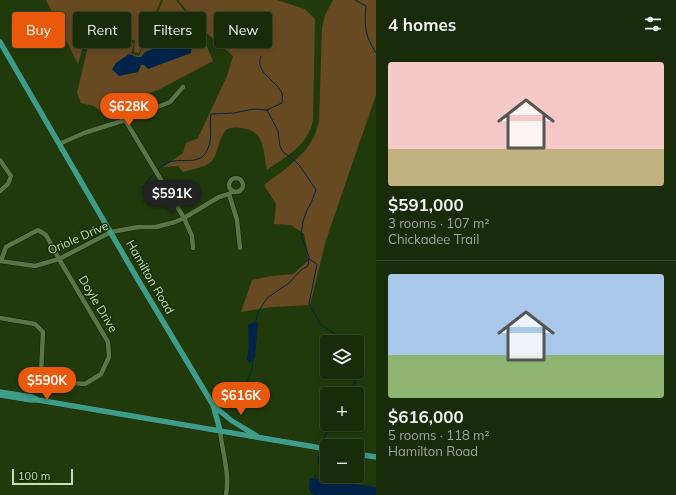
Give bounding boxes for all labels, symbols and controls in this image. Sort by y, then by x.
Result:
chip: Buy [12,12,65,48]
chip: Rent [73,12,131,48]
chip: Filters [139,12,206,48]
chip: New [214,12,272,48]
icon: filters [642,13,664,35]
text: 4 homes [388,14,456,35]
icon: home [490,88,562,160]
pin: $628K [101,93,157,127]
text: $628K [109,98,149,114]
pin: $591K [144,180,200,214]
text: $591K [152,185,192,201]
text: $591,000 [388,194,464,215]
text: 3 rooms · 107 m² [388,215,489,231]
street label: Oriole Drive [45,218,110,258]
text: Chickadee Trail [388,231,479,247]
street label: Hamilton Road [123,237,178,317]
street label: Doyle Drive [76,273,121,335]
icon: home [490,300,562,372]
map controls [320,335,364,483]
button: layers [320,335,364,379]
pin: $590K [19,367,75,401]
text: $590K [27,372,67,388]
pin: $616K [213,382,269,416]
text: $616K [221,387,261,403]
button: + [320,387,364,431]
text: $616,000 [388,406,464,427]
text: 5 rooms · 118 m² [388,427,489,443]
button: − [320,439,364,483]
text: Hamilton Road [388,443,478,459]
scale bar [12,467,73,486]
text: 100 m [18,469,50,483]

